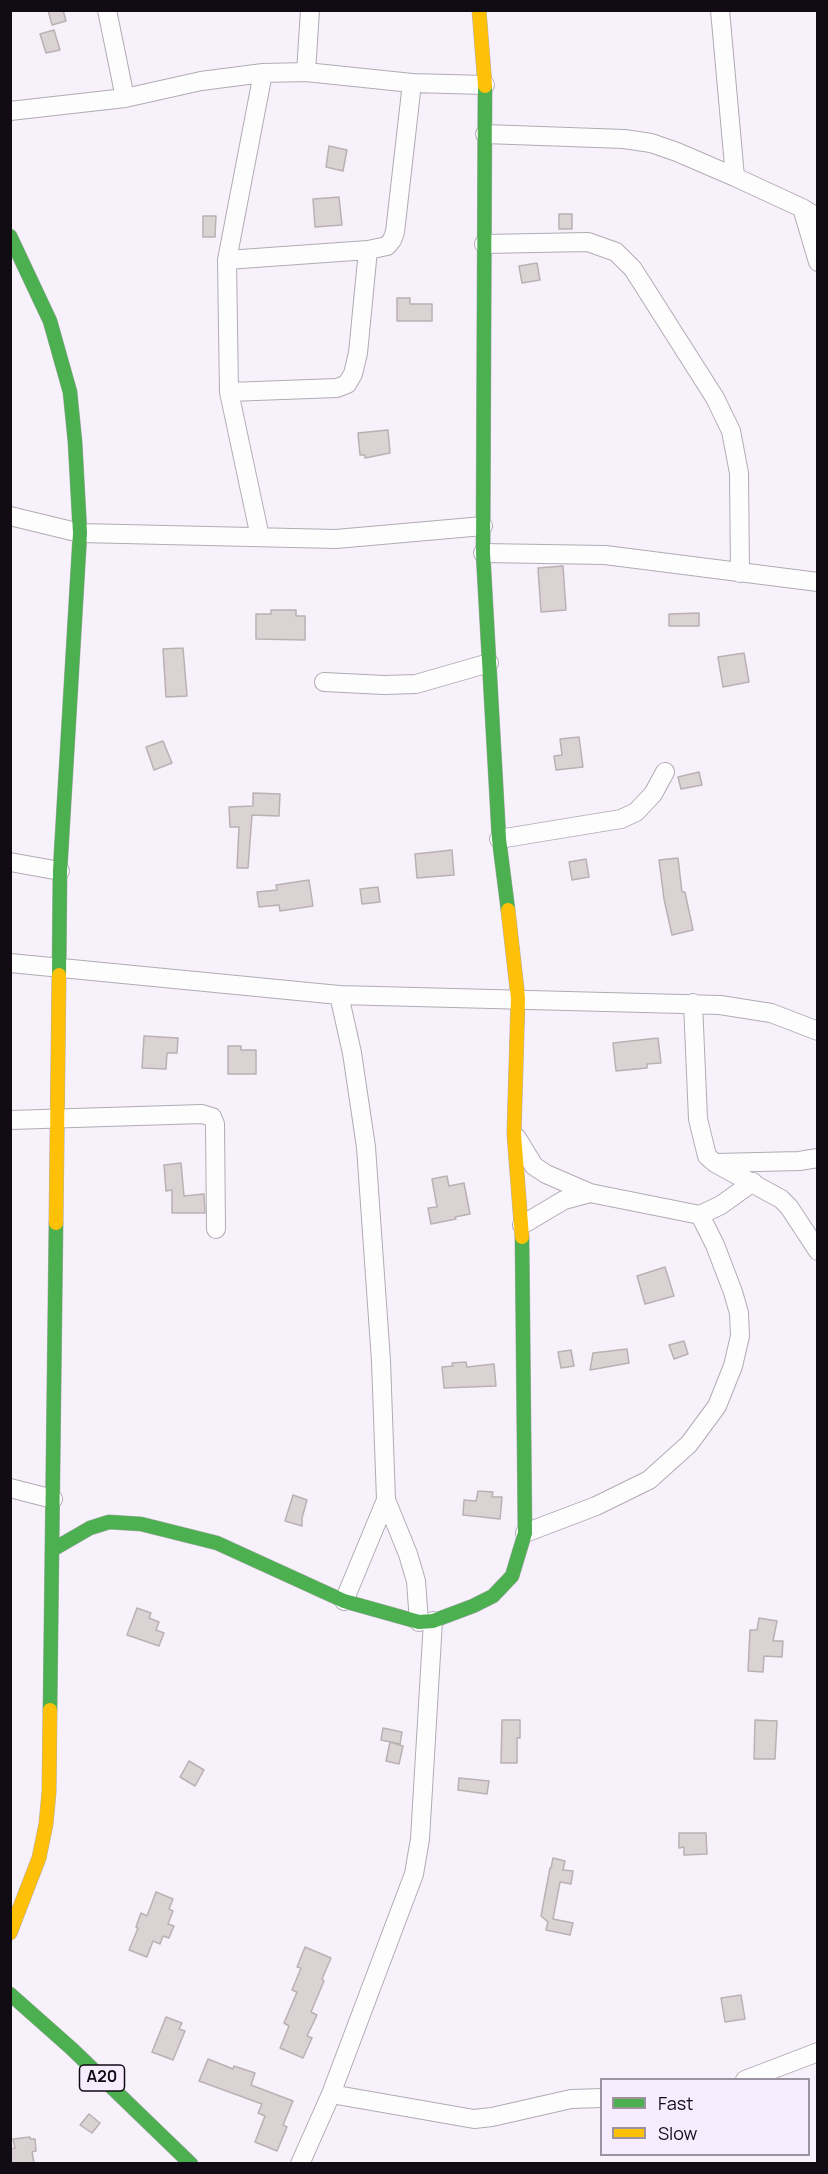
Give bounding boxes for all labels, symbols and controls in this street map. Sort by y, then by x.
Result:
road number: A20 [80,2065,124,2091]
legend [600,2078,810,2156]
text: Fast [658,2091,693,2115]
text: Slow [658,2121,697,2145]

